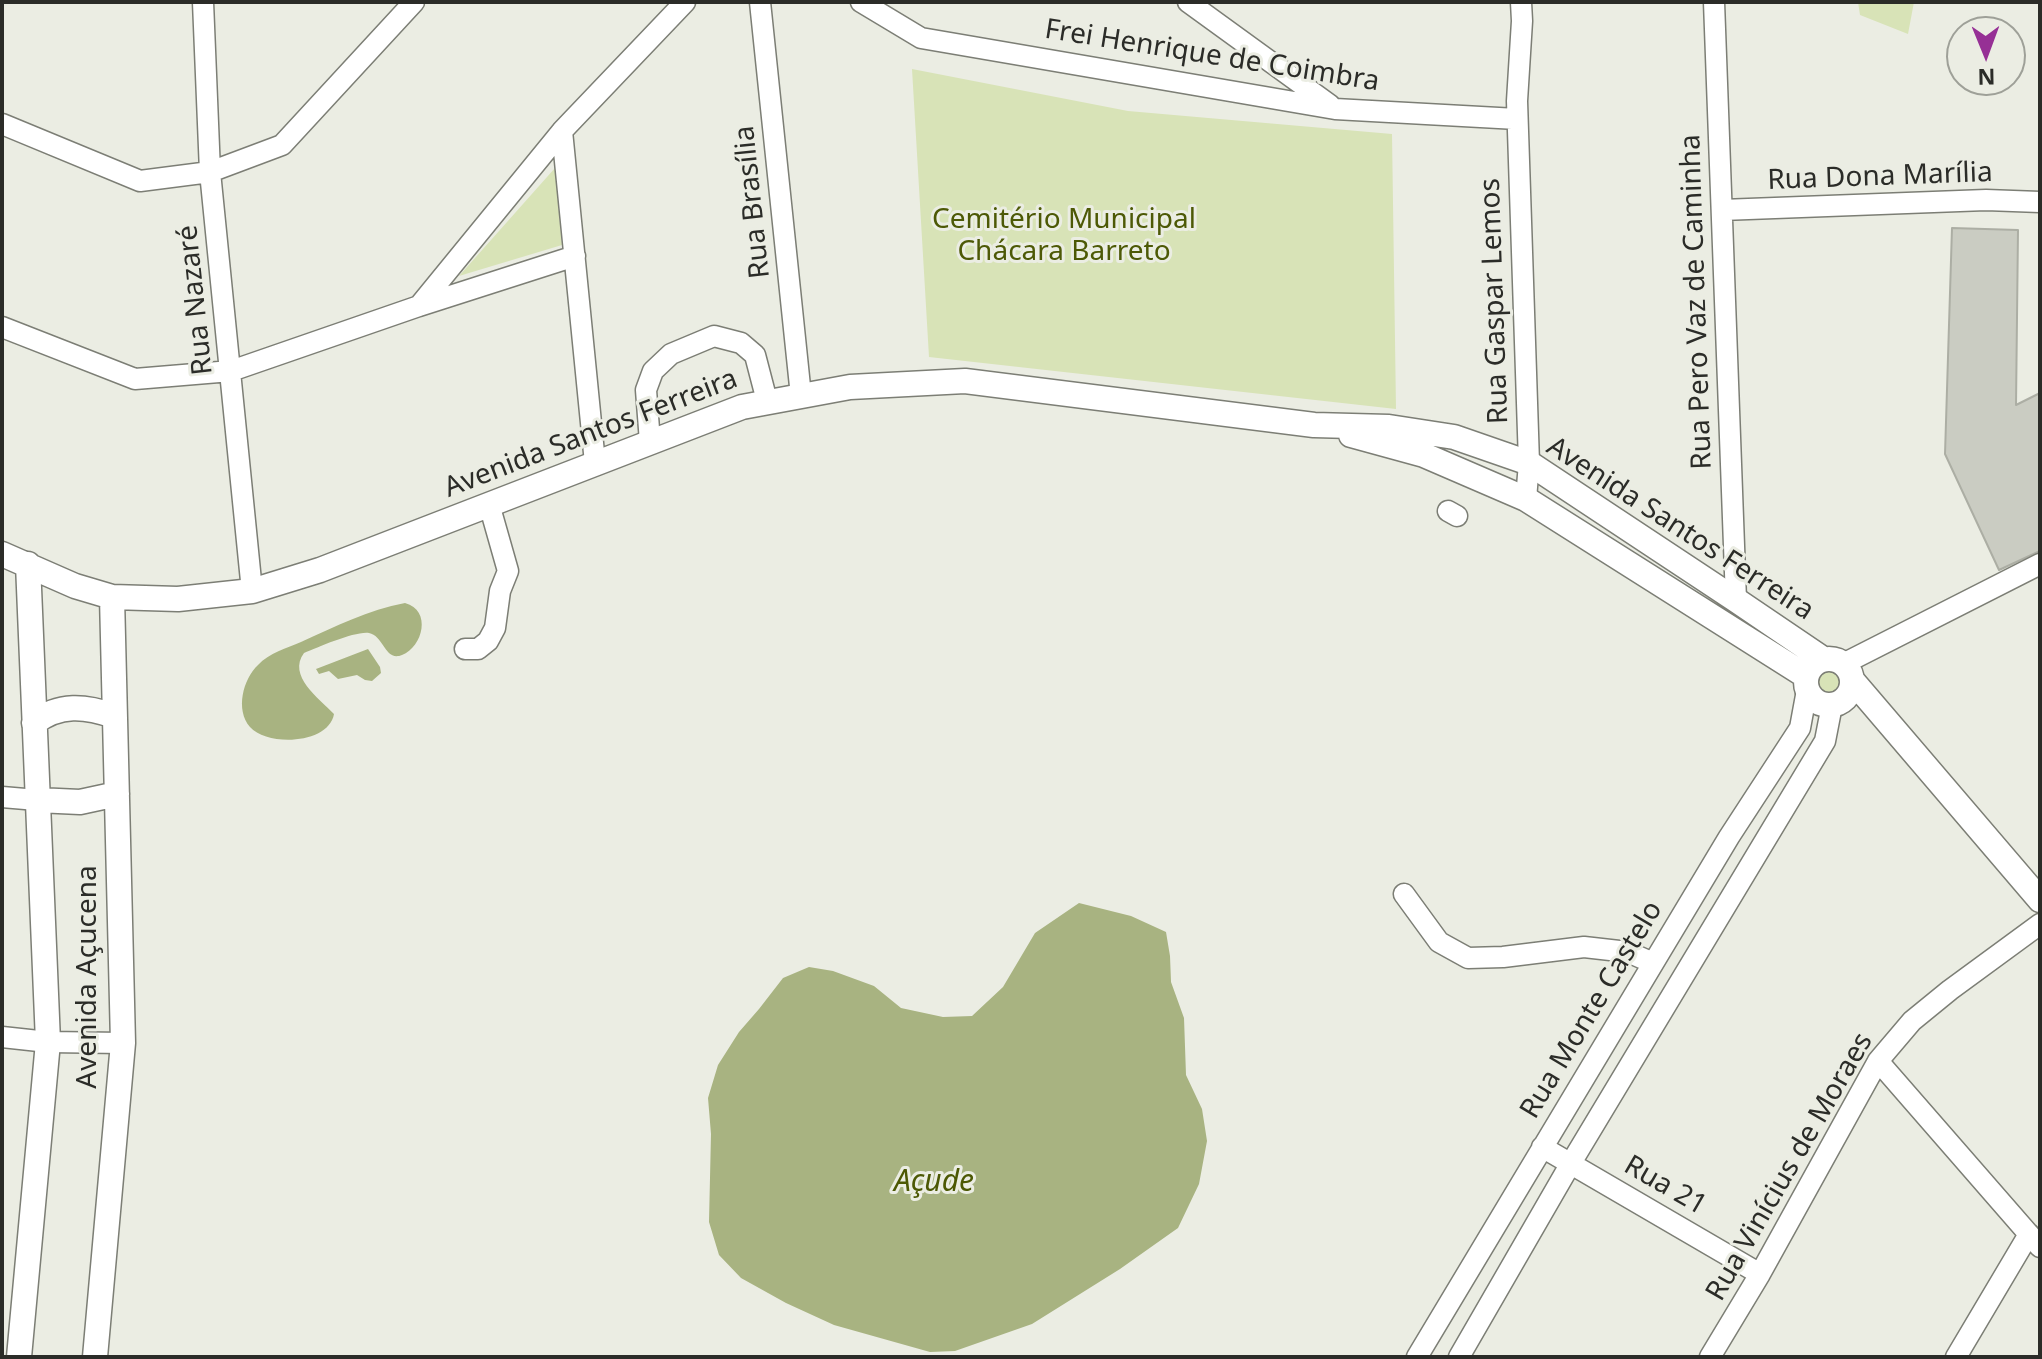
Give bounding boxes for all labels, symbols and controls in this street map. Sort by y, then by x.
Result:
street label: Frei Henrique de Coimbra [1042,13,1382,99]
north arrow [1946,16,2026,96]
text: N [1977,63,1996,93]
street label: Rua Brasília [728,124,778,280]
street label: Rua Pero Vaz de Caminha [1674,134,1720,470]
street label: Rua Dona Marília [1767,156,1993,198]
street label: Rua Gaspar Lemos [1474,177,1516,425]
park label: Cemitério Municipal Chácara Barreto [932,203,1196,269]
street label: Rua Nazaré [171,223,221,377]
street label: Avenida Santos Ferreira [440,363,742,505]
street label: Avenida Santos Ferreira [1540,430,1820,628]
street label: Avenida Açucena [71,865,105,1089]
street label: Rua Monte Castelo [1514,895,1670,1125]
street label: Rua Vinícius de Moraes [1700,1027,1880,1307]
street label: Rua 21 [1618,1149,1712,1223]
water label: Açude [894,1164,974,1200]

